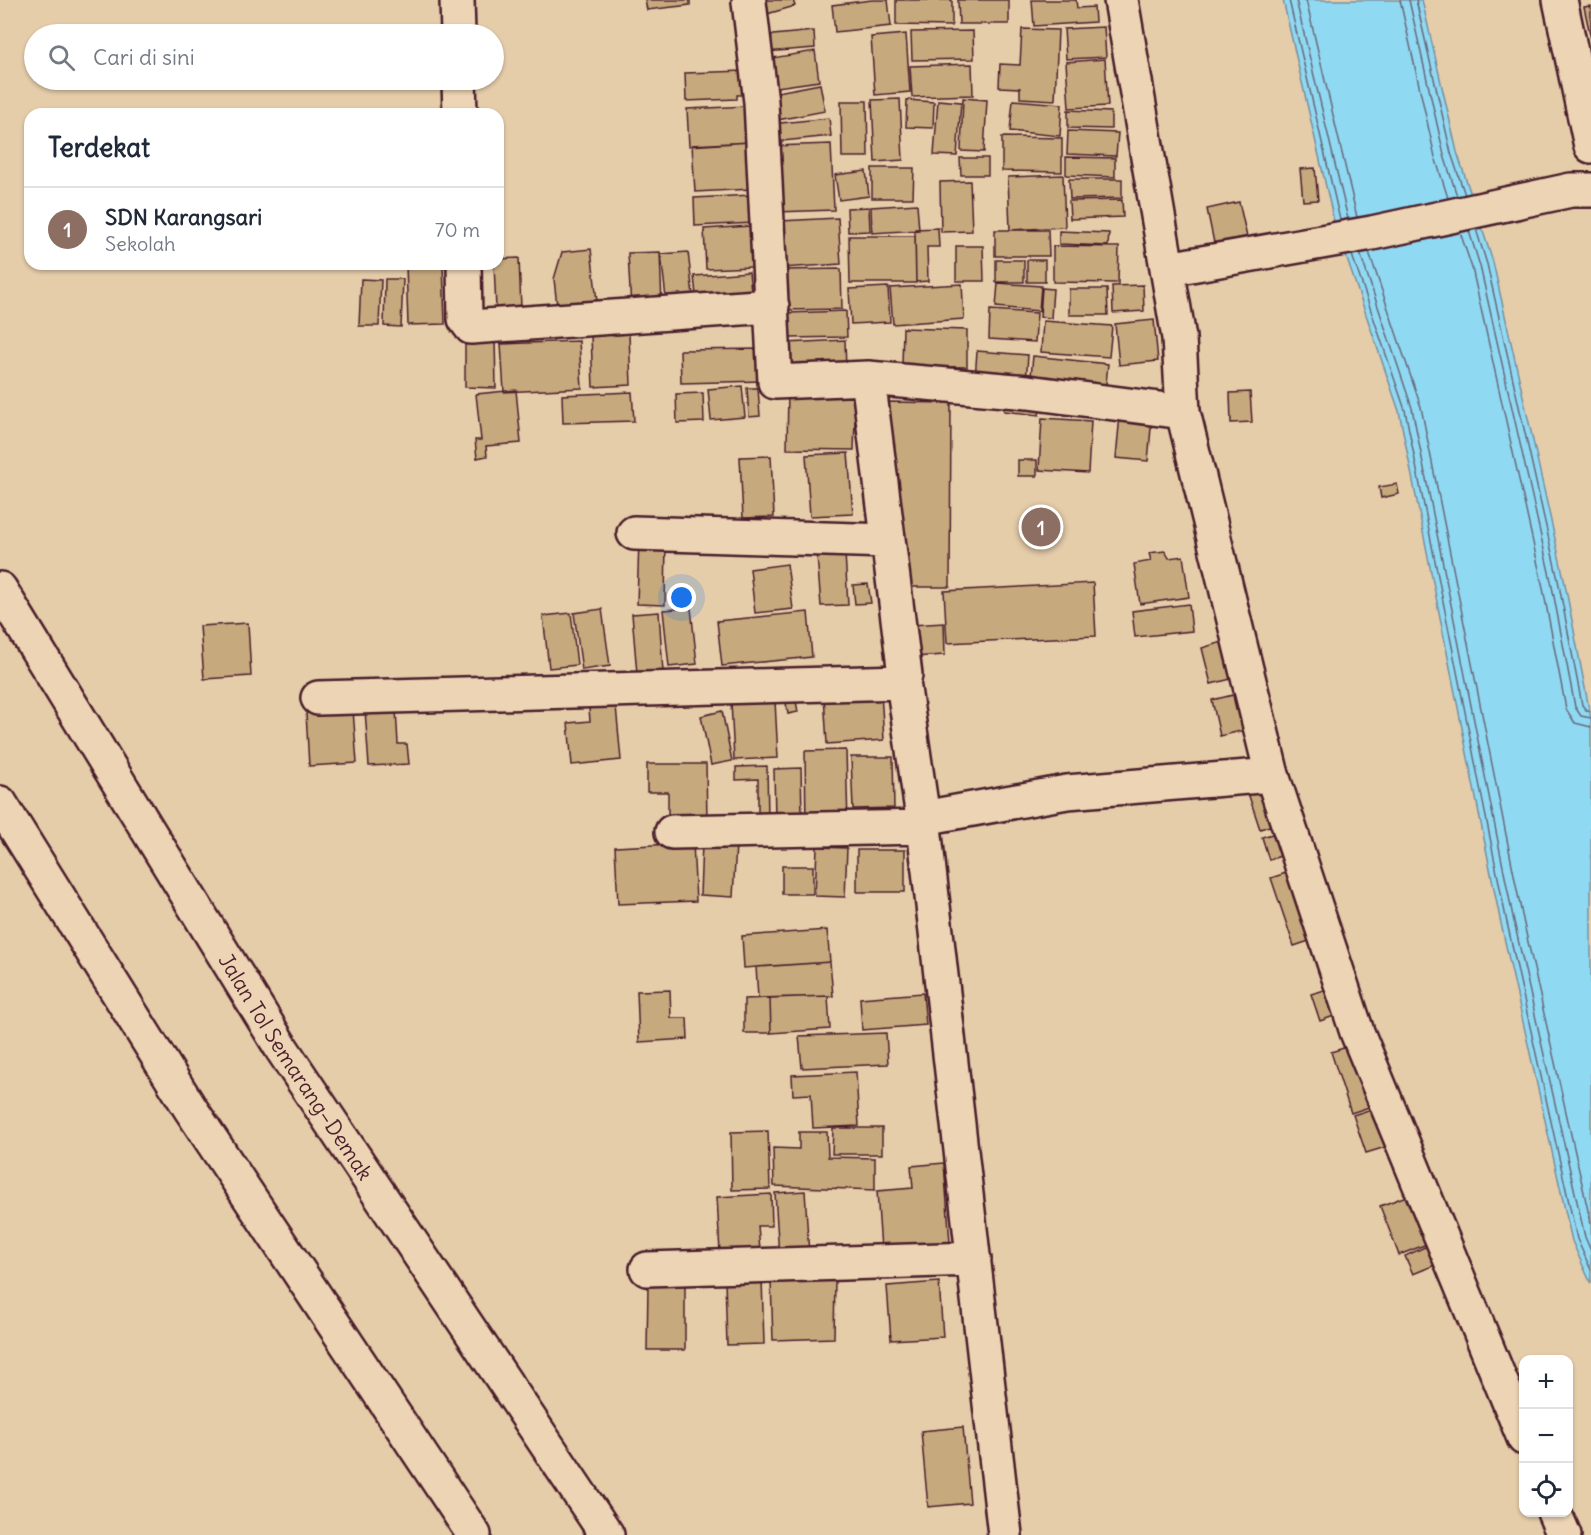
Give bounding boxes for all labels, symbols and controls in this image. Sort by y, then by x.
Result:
search box [24,24,504,90]
icon: search [45,41,78,74]
text: Cari di sini [93,43,195,71]
text: Terdekat [48,131,150,164]
text: SDN Karangsari [105,203,262,231]
text: 1 [64,217,71,242]
text: 70 m [435,217,480,242]
text: Sekolah [105,231,176,256]
pin: 1 [1022,504,1060,550]
your location [667,583,696,612]
street label: Jalan Tol Semarang–Demak [213,948,379,1185]
map controls [1519,1355,1573,1517]
button: + [1519,1355,1573,1409]
button: − [1519,1409,1573,1463]
button: locate [1519,1463,1573,1517]

